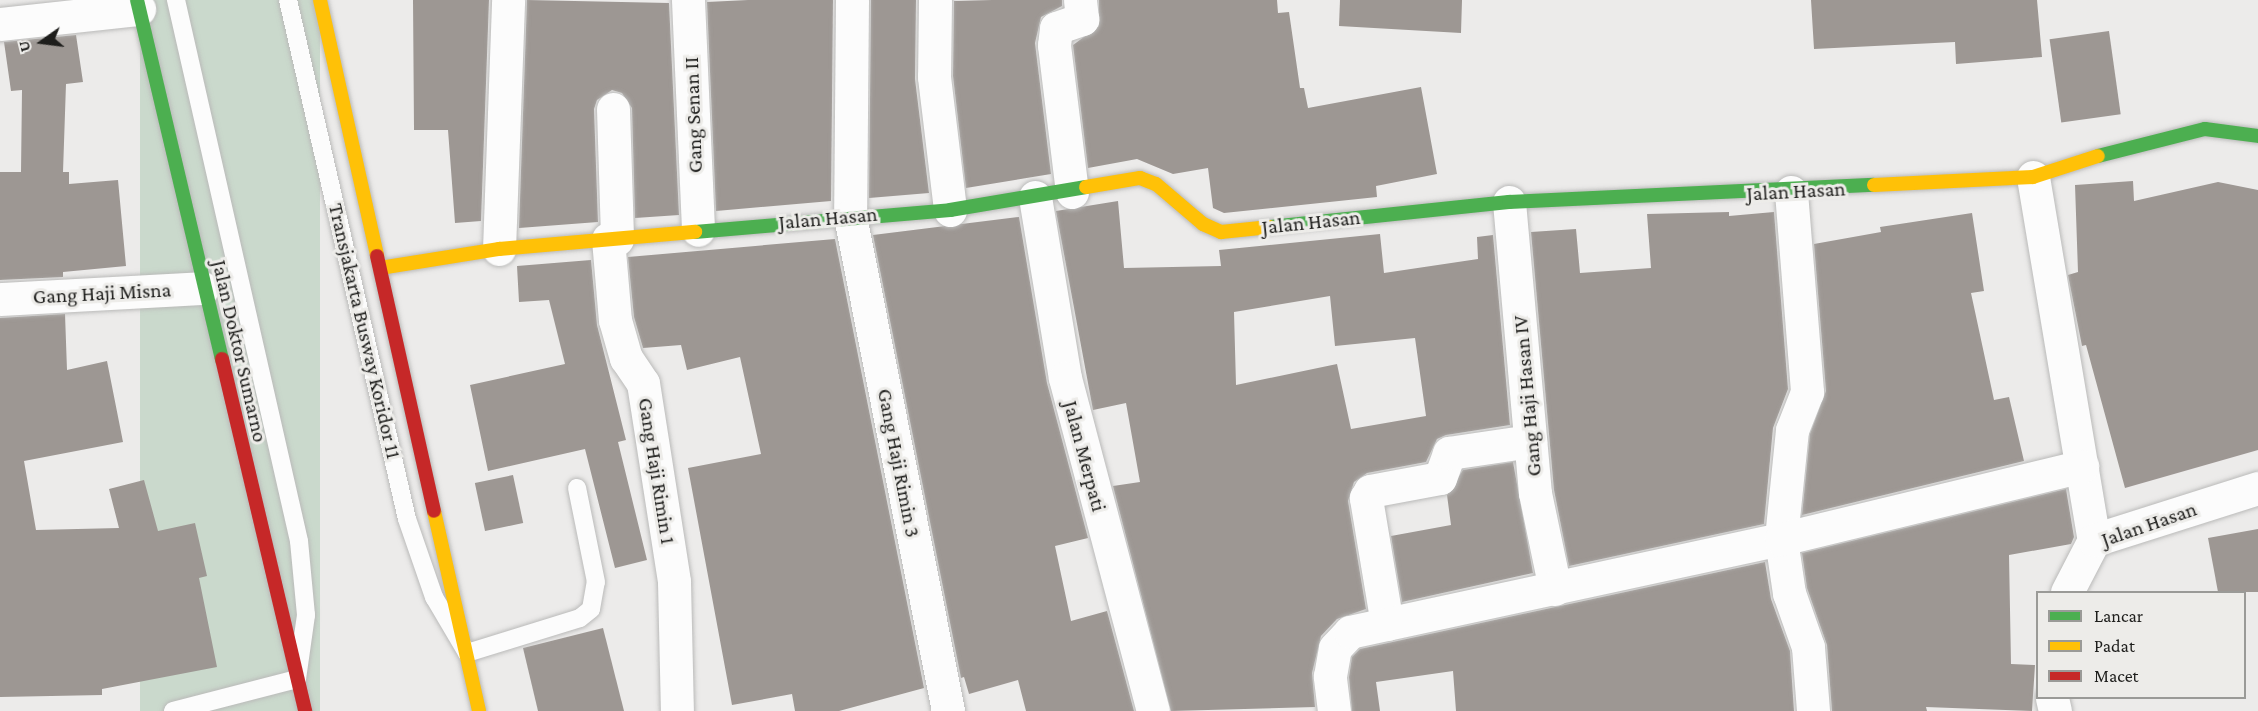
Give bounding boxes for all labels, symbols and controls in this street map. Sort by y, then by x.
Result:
north arrow [12,12,72,72]
text: U [14,39,34,54]
street label: Gang Senan II [678,56,708,174]
street label: Jalan Hasan [1746,176,1846,206]
street label: Transjakarta Busway Koridor 11 [323,201,407,461]
street label: Jalan Hasan [778,201,878,235]
street label: Jalan Hasan [1260,204,1362,240]
street label: Jalan Doktor Sumarno [207,257,273,445]
street label: Gang Haji Misna [32,277,172,309]
street label: Gang Haji Hasan IV [1507,314,1547,478]
street label: Gang Haji Rimin 3 [872,386,926,540]
street label: Gang Haji Rimin 1 [633,396,681,546]
street label: Jalan Merpati [1058,398,1112,514]
street label: Jalan Hasan [2098,496,2200,552]
legend [2036,591,2246,699]
text: Lancar [2094,606,2143,626]
text: Padat [2094,636,2135,656]
text: Macet [2094,666,2139,686]

